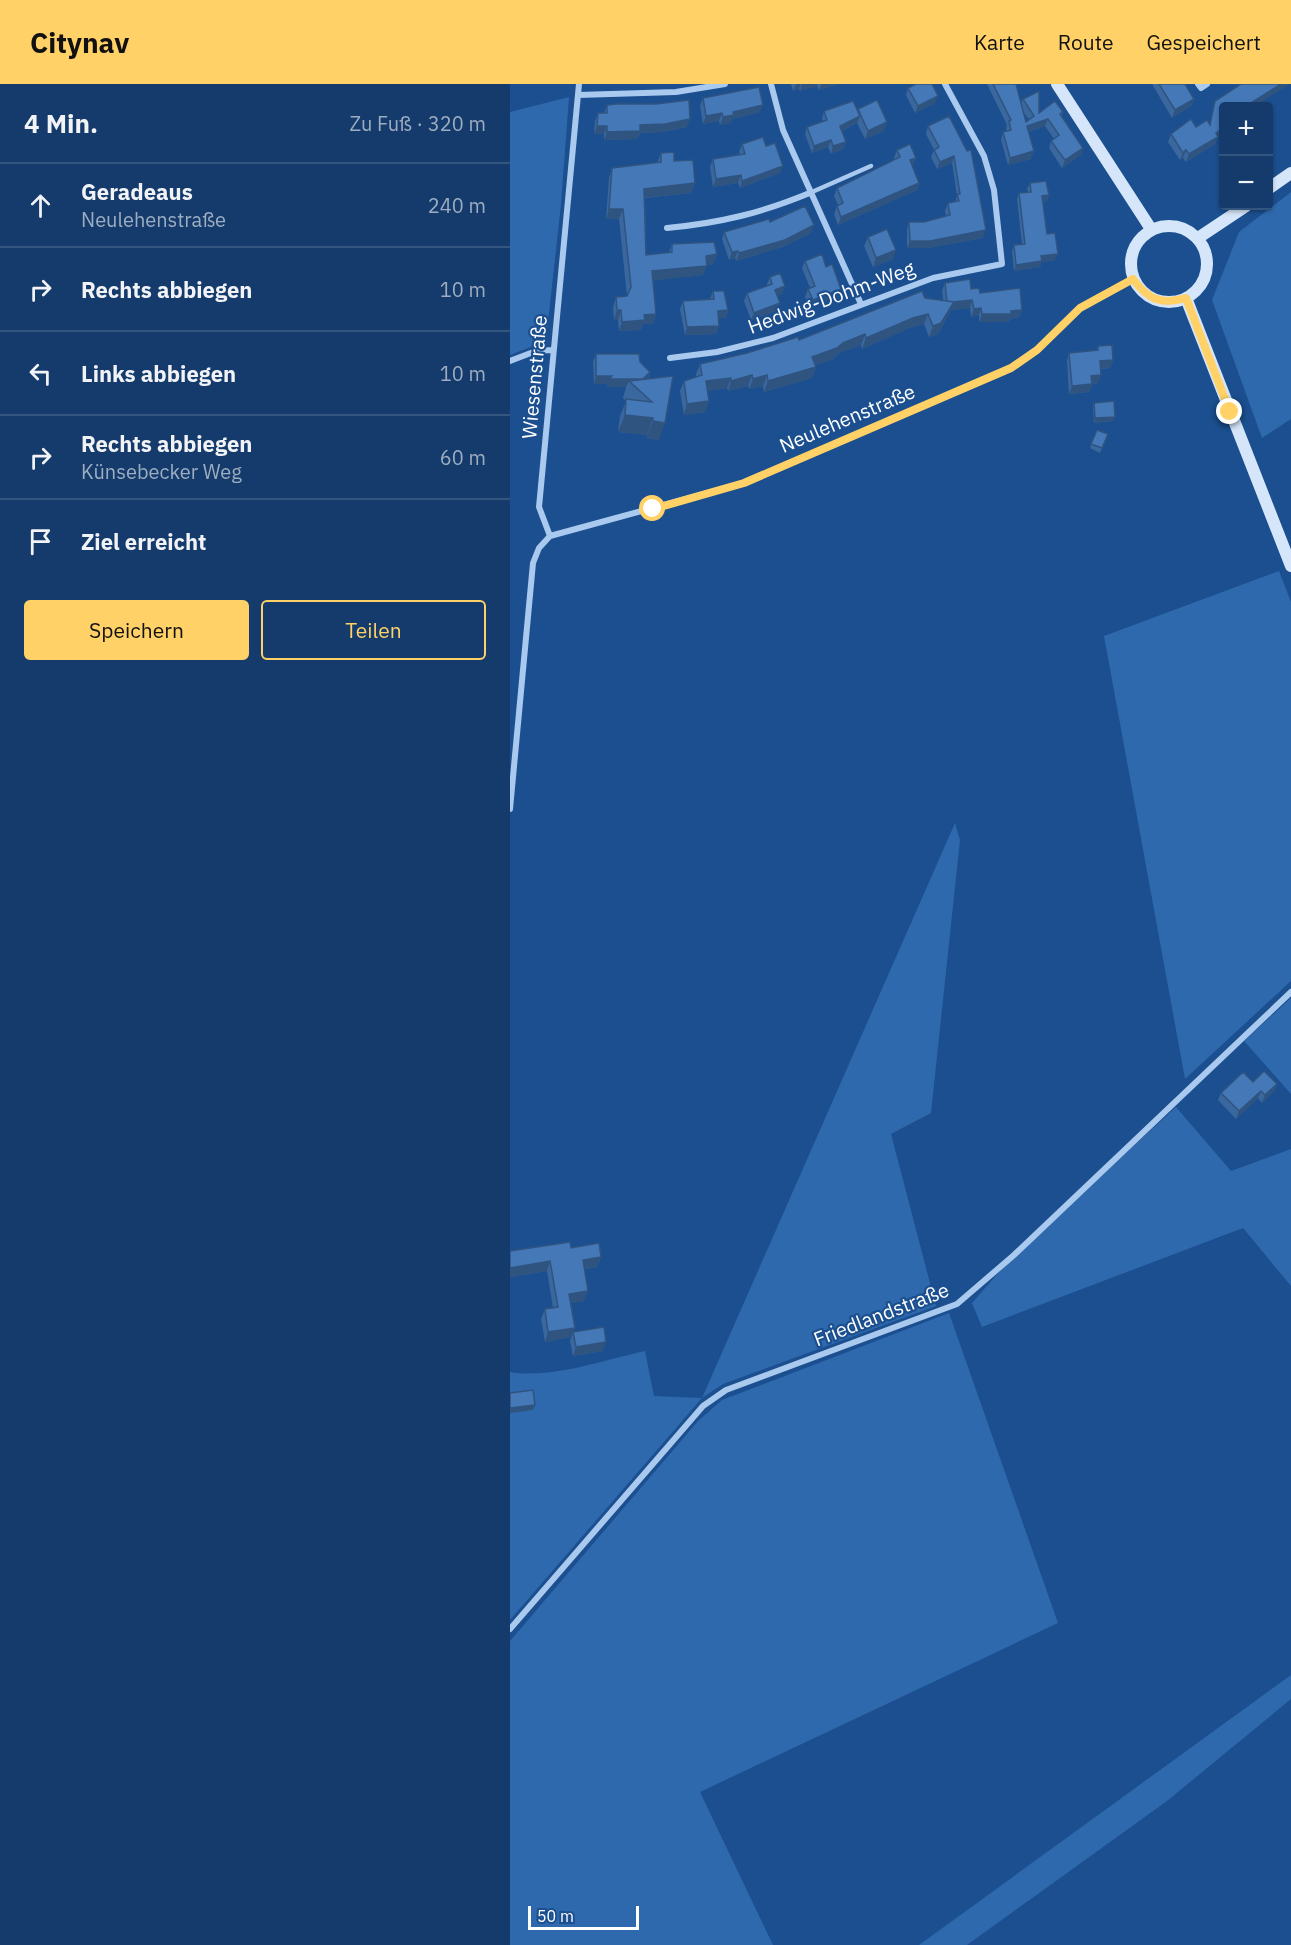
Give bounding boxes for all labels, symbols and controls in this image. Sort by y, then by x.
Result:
text: Citynav [30,24,129,61]
text: Karte [974,28,1025,56]
text: Route [1058,28,1114,56]
text: Gespeichert [1147,28,1261,56]
map controls [1219,102,1273,210]
button: + [1219,102,1273,156]
text: 4 Min. [24,106,98,140]
text: Zu Fuß · 320 m [349,110,486,137]
button: − [1219,156,1273,210]
text: Geradeaus [81,177,193,206]
icon: ahead [24,189,57,222]
text: 240 m [428,192,486,219]
text: Neulehenstraße [81,206,226,233]
street label: Hedwig-Dohm-Weg [744,254,919,340]
icon: right [24,273,57,306]
text: Rechts abbiegen [81,275,252,304]
text: 10 m [440,276,486,303]
street label: Wiesenstraße [515,314,553,440]
icon: left [24,357,57,390]
text: Links abbiegen [81,359,236,388]
text: 10 m [440,360,486,387]
street label: Neulehenstraße [775,377,919,459]
route end [1216,398,1242,424]
text: Rechts abbiegen [81,429,252,458]
icon: right [24,441,57,474]
text: 60 m [440,444,486,471]
text: Künsebecker Weg [81,458,242,485]
route start [639,495,665,521]
icon: arrive [24,525,57,558]
text: Ziel erreicht [81,527,206,556]
button: Speichern [24,600,249,660]
button: Teilen [261,600,486,660]
street label: Friedlandstraße [809,1276,953,1352]
scale bar [528,1903,639,1930]
text: 50 m [537,1906,574,1926]

